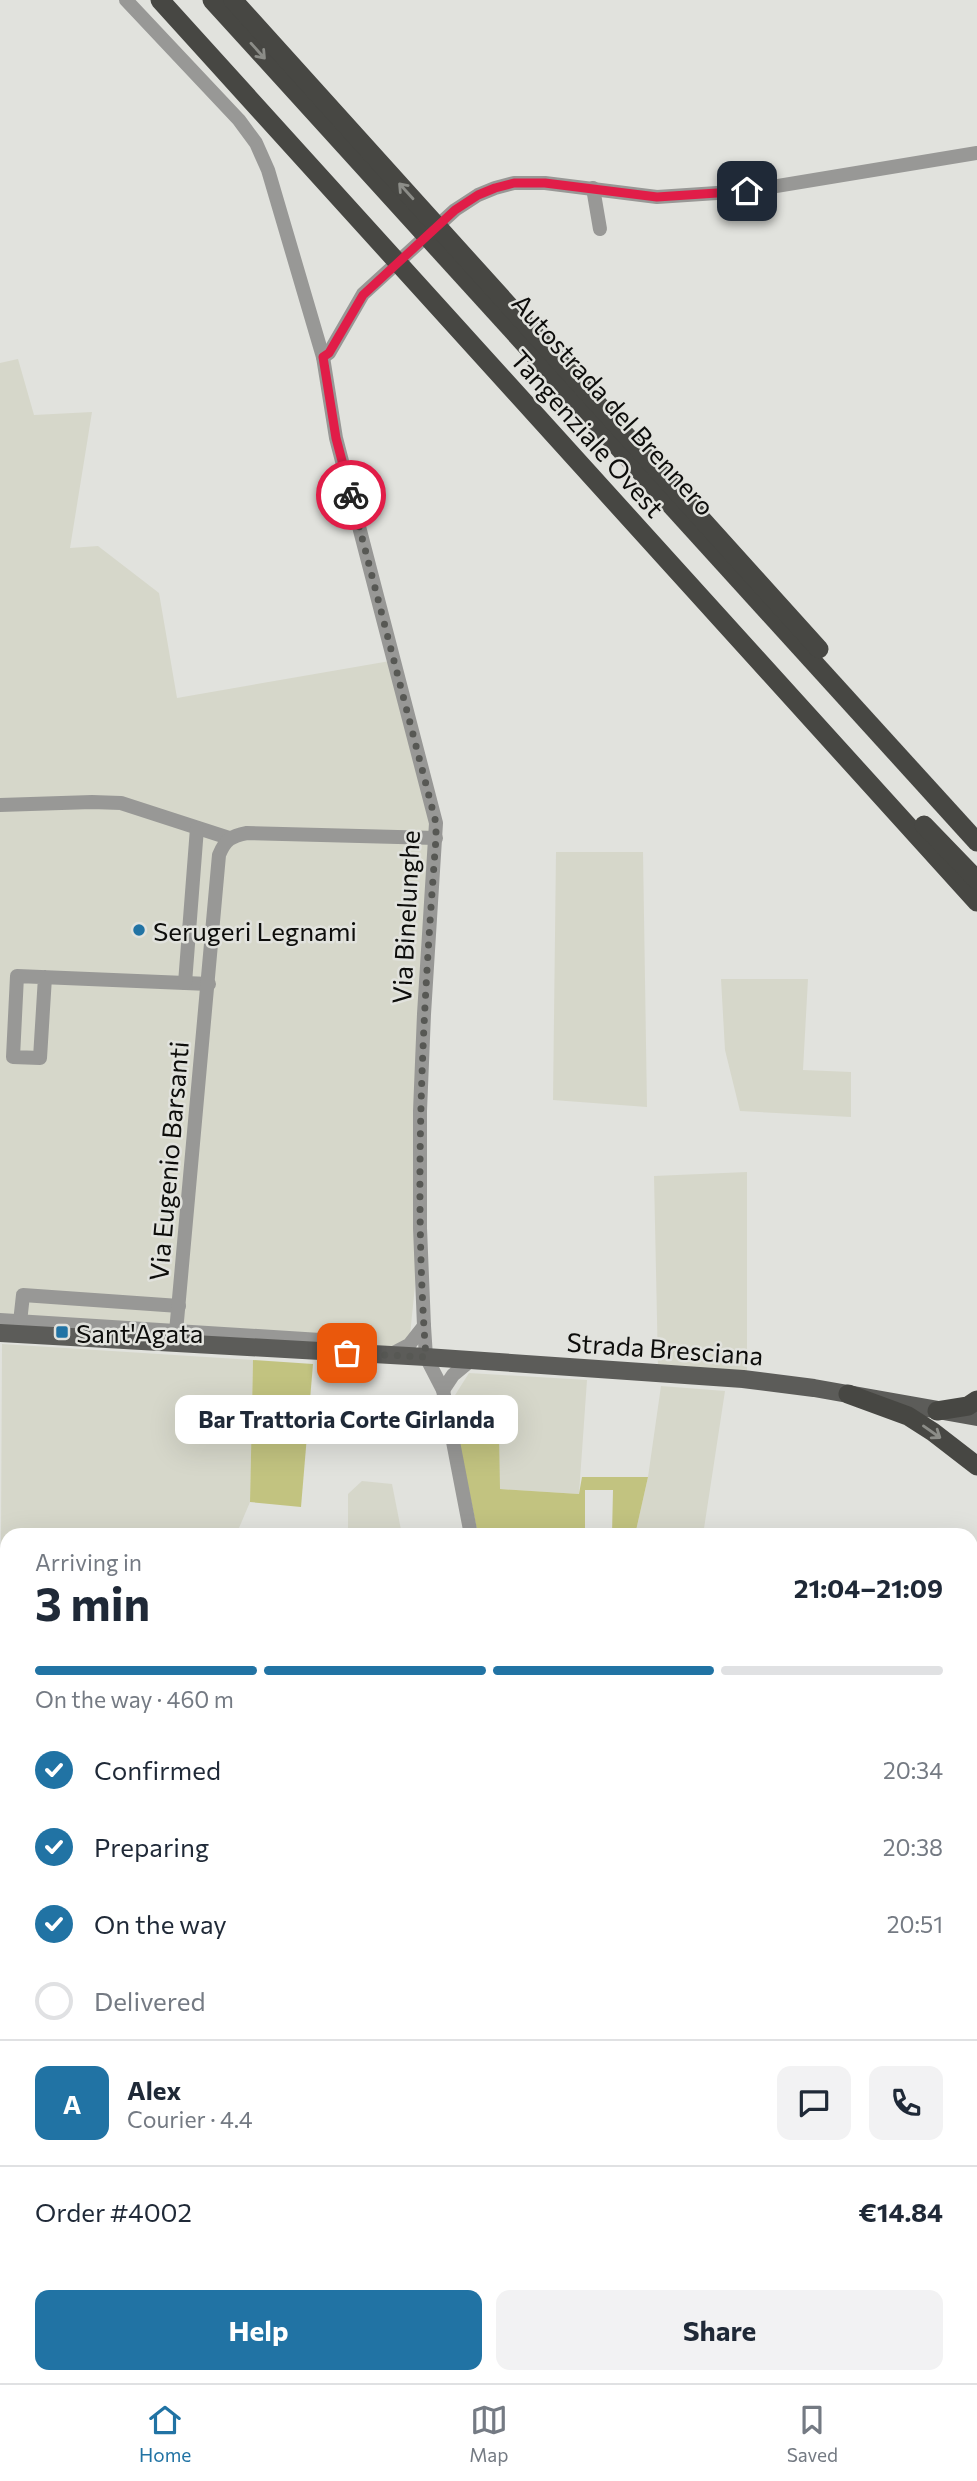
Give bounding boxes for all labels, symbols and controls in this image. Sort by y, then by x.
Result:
one-way arrow [250,42,266,60]
pin [717,161,777,221]
icon: home [728,172,766,210]
one-way arrow [398,182,414,200]
street label: Autostrada del Brennero [506,287,722,521]
street label: Tangenziale Ovest [505,343,671,523]
courier [316,460,386,530]
icon: bike [332,476,370,514]
street label: Via Binelunghe [385,829,425,1005]
place label: Serugeri Legnami [153,915,357,946]
marker: Serugeri Legnami [131,922,147,938]
street label: Via Eugenio Barsanti [142,1040,194,1282]
place label: Sant'Agata [76,1317,203,1348]
pin [317,1323,377,1383]
marker: Sant'Agata [54,1324,70,1340]
street label: Strada Bresciana [566,1326,764,1370]
icon: bag [328,1334,366,1372]
callout: Bar Trattoria Corte Girlanda [176,1395,518,1444]
text: Bar Trattoria Corte Girlanda [198,1405,495,1433]
one-way arrow [922,1425,941,1439]
text: Arriving in [35,1548,142,1576]
text: 21:04–21:09 [794,1572,943,1603]
text: 3 min [35,1574,150,1630]
text: On the way · 460 m [35,1685,234,1713]
icon: check [35,1751,73,1789]
text: Confirmed [94,1754,221,1785]
text: 20:34 [883,1756,943,1784]
icon: check [35,1828,73,1866]
text: Preparing [94,1831,209,1862]
text: 20:38 [883,1833,943,1861]
icon: check [35,1905,73,1943]
text: On the way [94,1908,227,1939]
text: 20:51 [887,1910,943,1938]
text: Delivered [94,1985,205,2016]
button: chat [777,2066,851,2140]
button: phone [869,2066,943,2140]
text: Alex [127,2074,181,2105]
text: A [63,2088,81,2119]
text: Courier · 4.4 [127,2105,253,2133]
text: Order #4002 [35,2196,192,2227]
text: €14.84 [859,2196,943,2227]
button: Help [35,2290,482,2370]
button: Share [496,2290,943,2370]
tab: Home [139,2401,191,2466]
tab: Map [469,2401,509,2466]
tab: Saved [787,2401,838,2466]

